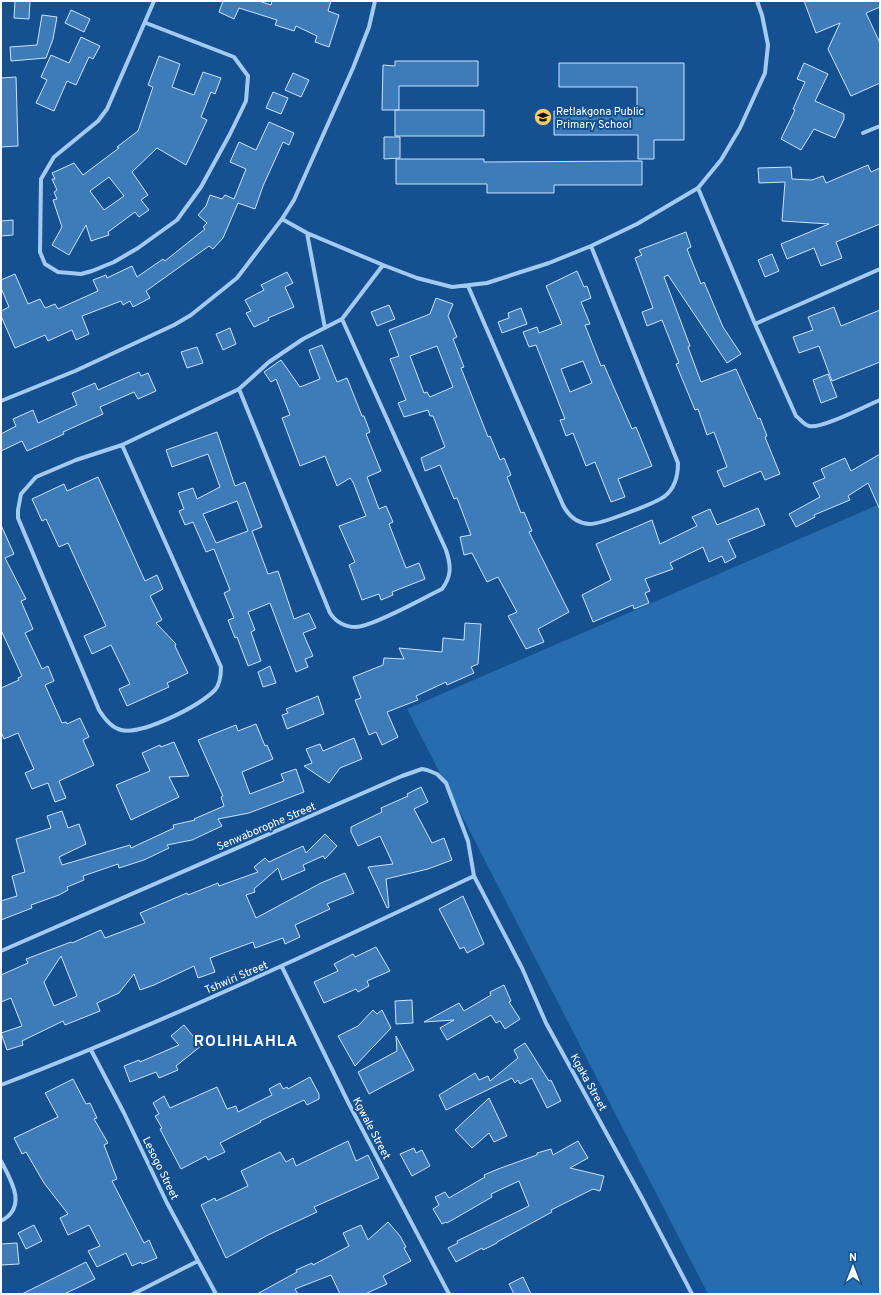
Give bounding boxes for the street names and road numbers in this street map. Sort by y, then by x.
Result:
street label: Senwaborophe Street [215,800,318,854]
street label: Tshwiri Street [203,958,270,998]
street label: Kgaka Street [567,1051,610,1114]
street label: Kgwale Street [349,1095,393,1162]
street label: Lesogo Street [139,1135,181,1202]

